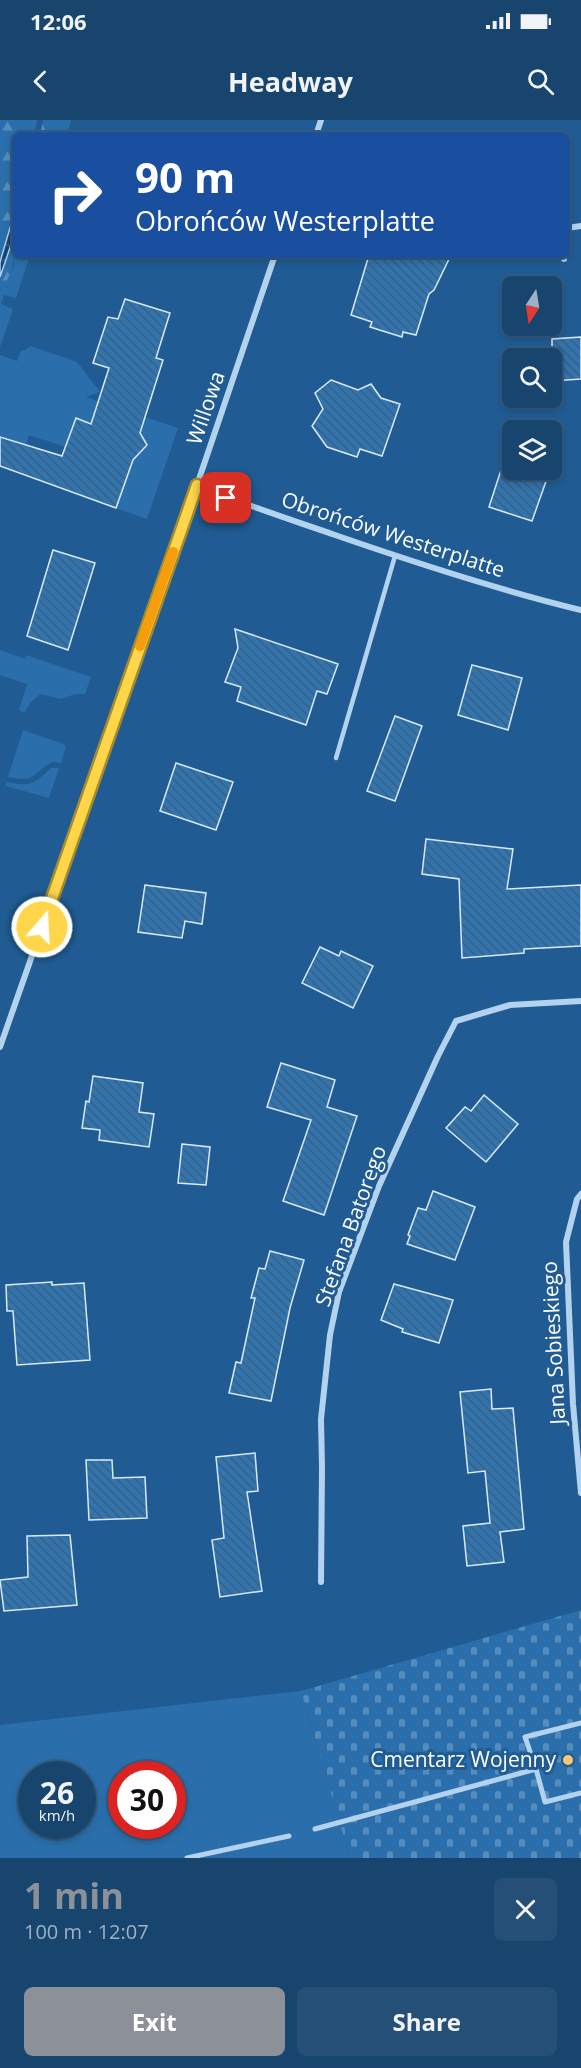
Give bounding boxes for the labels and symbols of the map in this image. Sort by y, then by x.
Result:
north arrow [502,276,562,336]
street label: Willowa [179,367,231,448]
pin [200,472,251,523]
street label: Obrońców Westerplatte [278,485,509,583]
position arrow [10,895,74,959]
street label: Stefana Batorego [308,1141,392,1310]
street label: Jana Sobieskiego [535,1261,571,1427]
place label: Cmentarz Wojenny [370,1745,556,1773]
marker: Cmentarz Wojenny [561,1753,575,1767]
speed limit sign: 30 [108,1761,186,1839]

